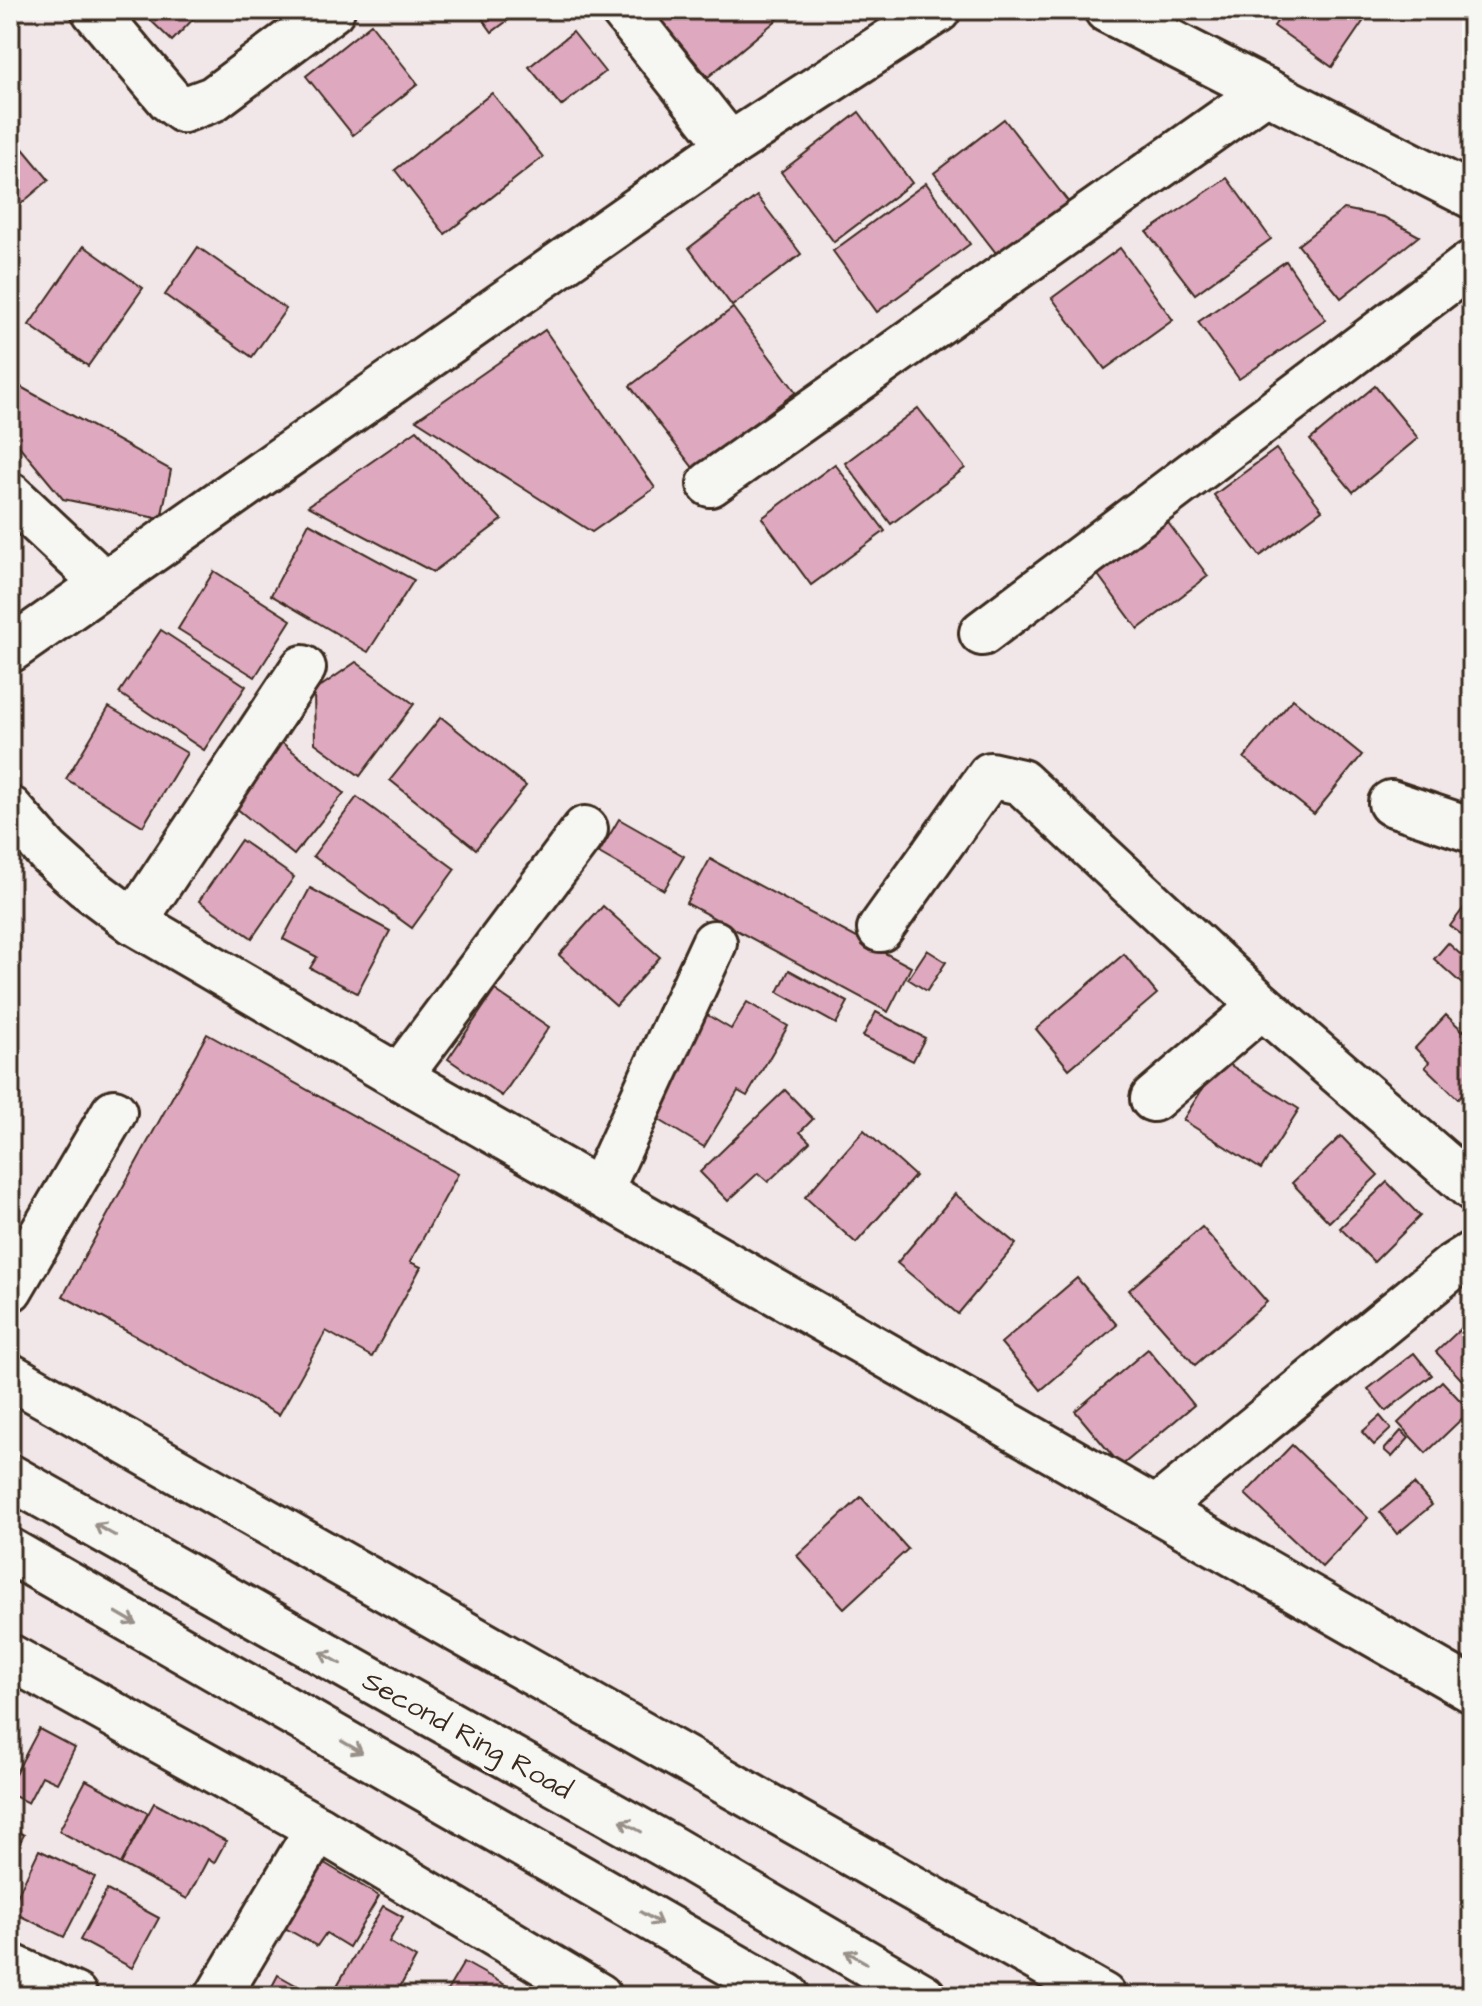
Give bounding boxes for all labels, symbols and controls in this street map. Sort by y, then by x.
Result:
one-way arrow [94,1522,117,1538]
one-way arrow [114,1610,137,1626]
one-way arrow [320,1649,344,1665]
street label: Second Ring Road [355,1661,579,1810]
one-way arrow [340,1739,363,1755]
one-way arrow [620,1818,643,1834]
one-way arrow [638,1911,662,1926]
one-way arrow [845,1949,868,1965]

